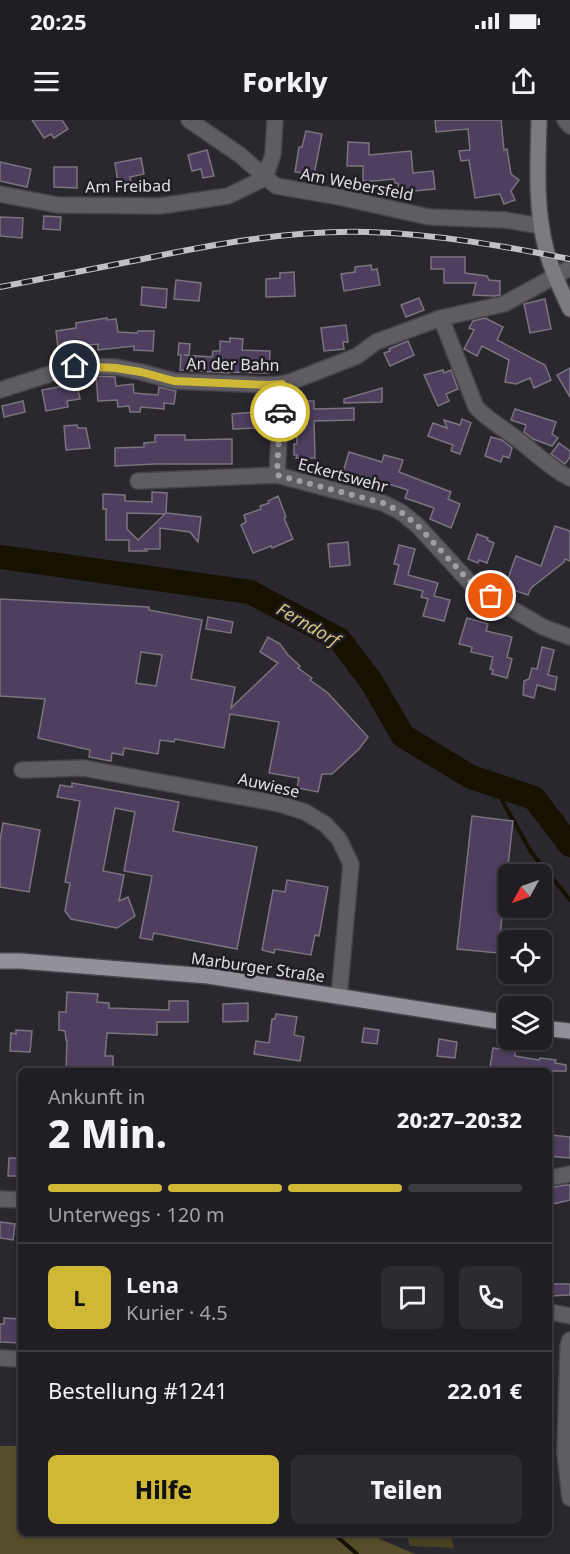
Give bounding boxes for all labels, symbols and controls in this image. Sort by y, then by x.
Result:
text: 20:25 [30,6,87,36]
text: Forkly [242,63,328,100]
icon: menu [30,65,63,98]
icon: share [507,65,540,98]
street label: Am Webersfeld [299,162,415,206]
street label: Am Freibad [85,174,171,198]
pin [49,340,100,391]
icon: home [58,349,91,382]
street label: An der Bahn [186,352,280,376]
courier [250,382,310,442]
icon: car [264,396,297,429]
street label: Eckertswehr [296,452,391,498]
pin [465,570,516,621]
icon: bag [474,579,507,612]
water label: Ferndorf [273,597,346,653]
street label: Auwiese [236,767,302,803]
north arrow [498,864,552,918]
map controls [498,864,552,1050]
button: locate [498,930,552,984]
street label: Marburger Straße [190,947,326,987]
button: layers [498,996,552,1050]
text: Ankunft in [48,1083,145,1110]
text: 20:27–20:32 [397,1104,522,1134]
text: 2 Min. [48,1106,167,1159]
text: Unterwegs · 120 m [48,1201,225,1228]
button: chat [381,1266,444,1329]
button: phone [459,1266,522,1329]
text: Lena [126,1269,179,1299]
text: L [73,1282,86,1312]
text: Kurier · 4.5 [126,1299,228,1326]
text: Bestellung #1241 [48,1375,228,1405]
text: 22.01 € [447,1375,522,1405]
button: Hilfe [48,1455,279,1524]
button: Teilen [291,1455,522,1524]

